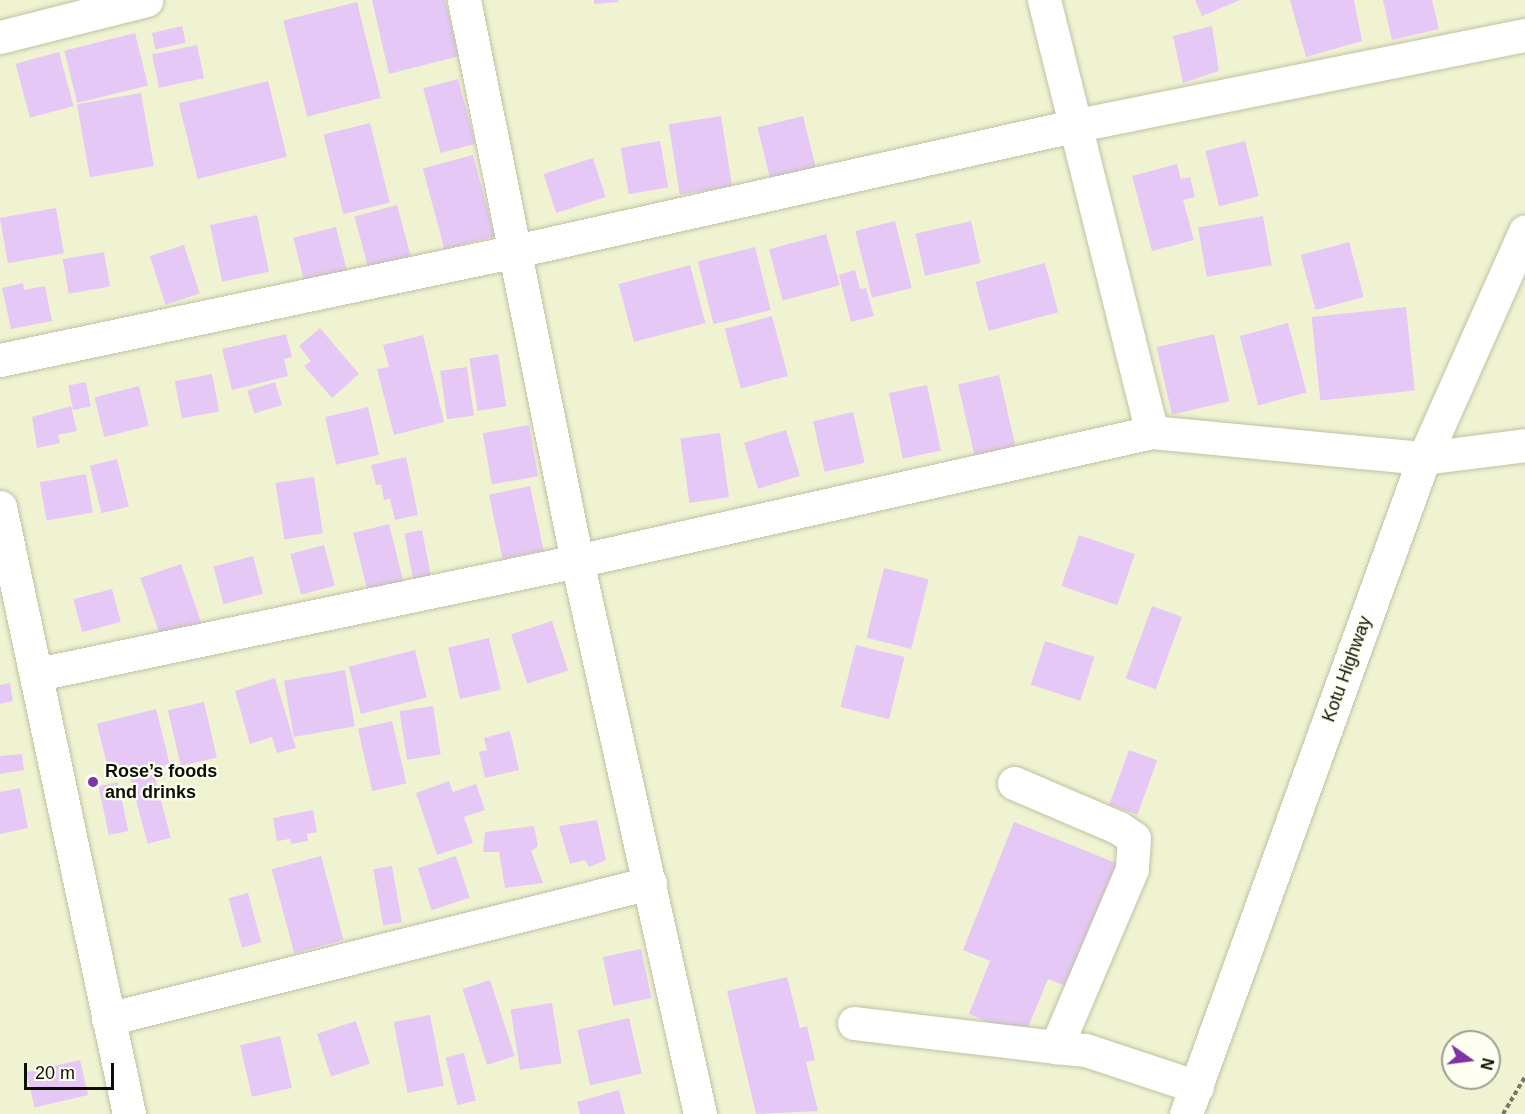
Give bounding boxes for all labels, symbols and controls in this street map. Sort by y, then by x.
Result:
street label: Kotu Highway [1318,613,1376,725]
place label: Rose’s foods and drinks [105,761,217,804]
marker: Rose’s foods and drinks [86,775,100,789]
north arrow [1441,1030,1501,1090]
scale bar [27,1051,117,1089]
text: N [1477,1056,1497,1072]
text: 20 m [35,1063,75,1083]

